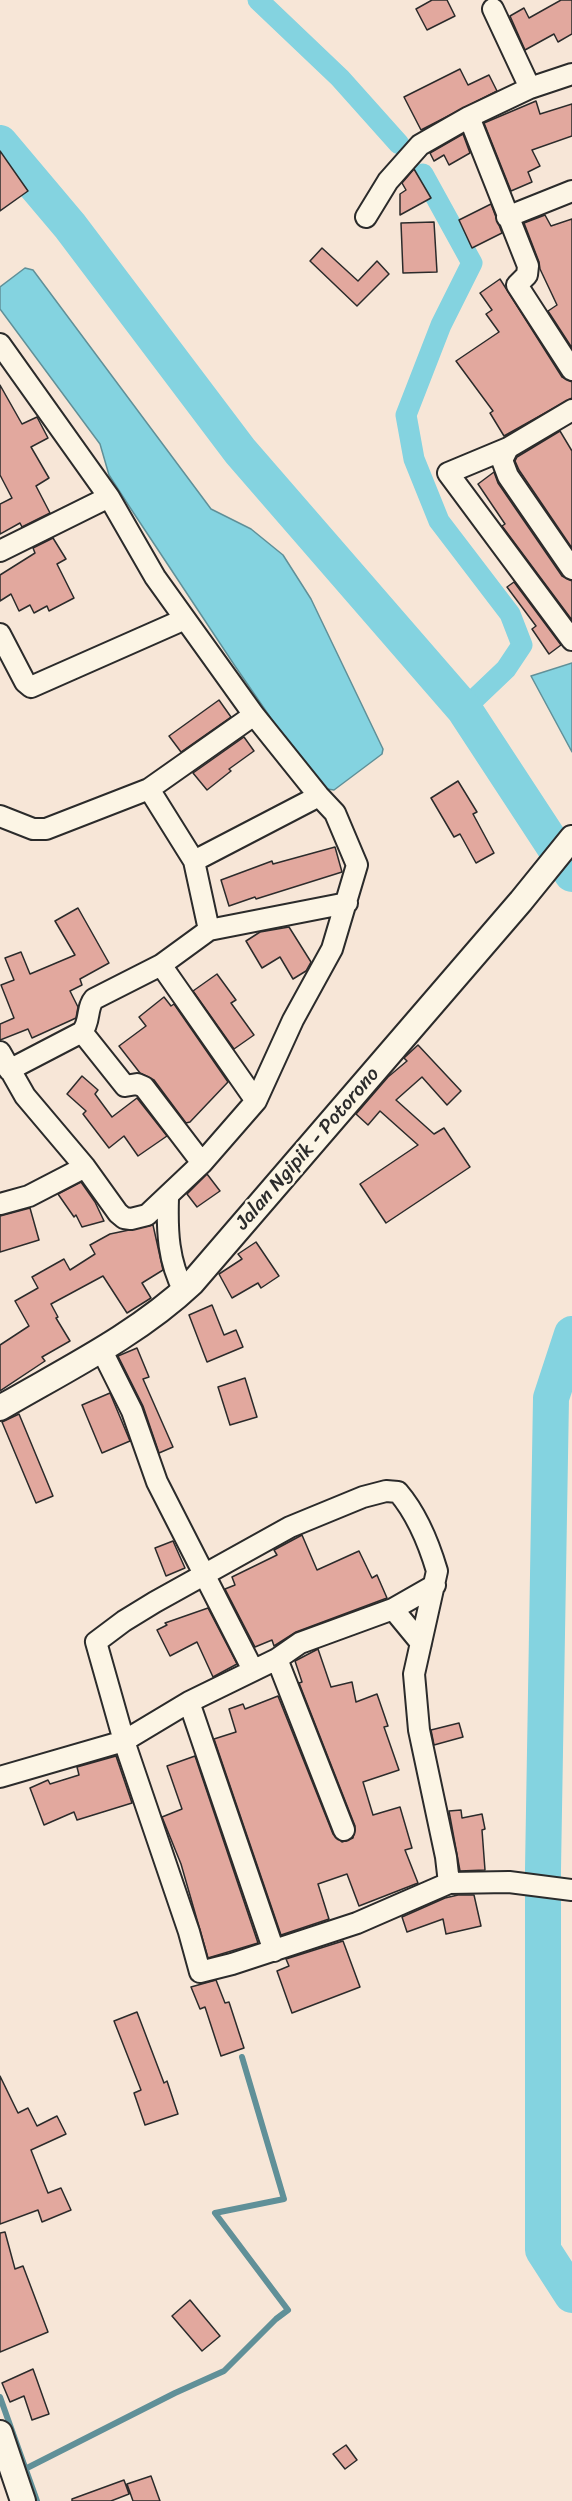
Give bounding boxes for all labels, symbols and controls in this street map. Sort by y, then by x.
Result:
street label: Jalan Ngipik - Potorono [231,1063,385,1235]

